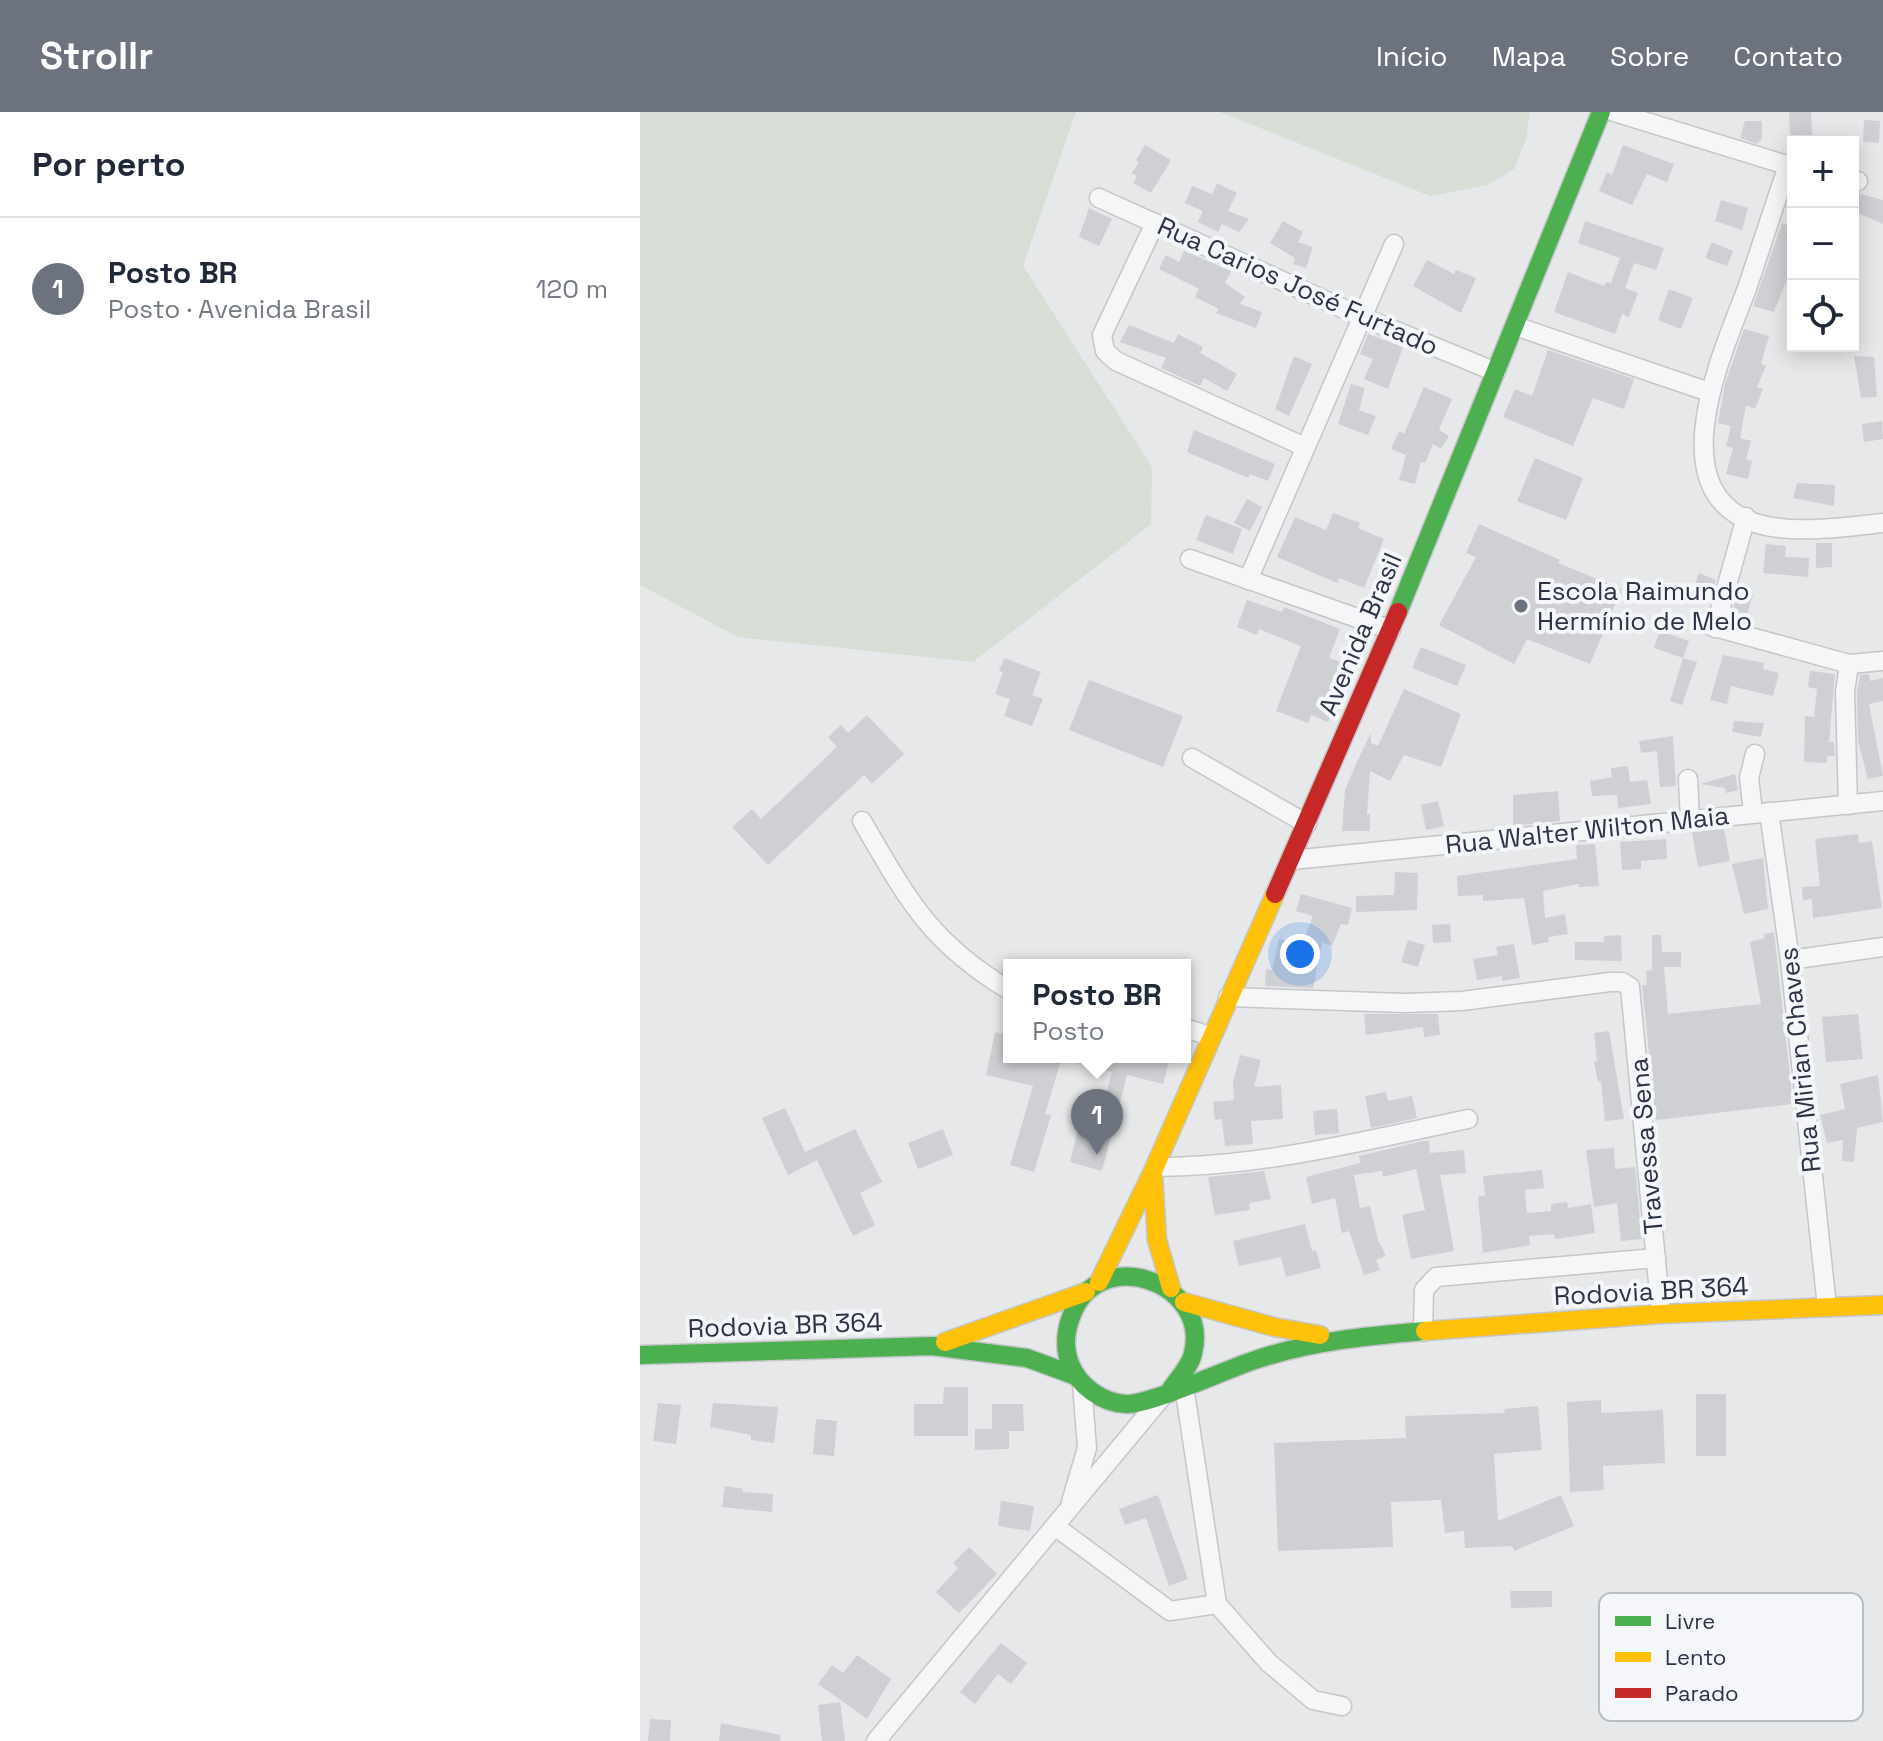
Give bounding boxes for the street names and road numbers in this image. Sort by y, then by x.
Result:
street label: Rua Carios José Furtado [1152,209,1444,363]
street label: Avenida Brasil [1310,548,1410,720]
street label: Rua Walter Wilton Maia [1443,798,1731,862]
street label: Rua Mirian Chaves [1771,946,1829,1174]
street label: Travessa Sena [1621,1056,1671,1236]
street label: Rodovia BR 364 [1553,1269,1749,1313]
street label: Rodovia BR 364 [687,1305,883,1345]

